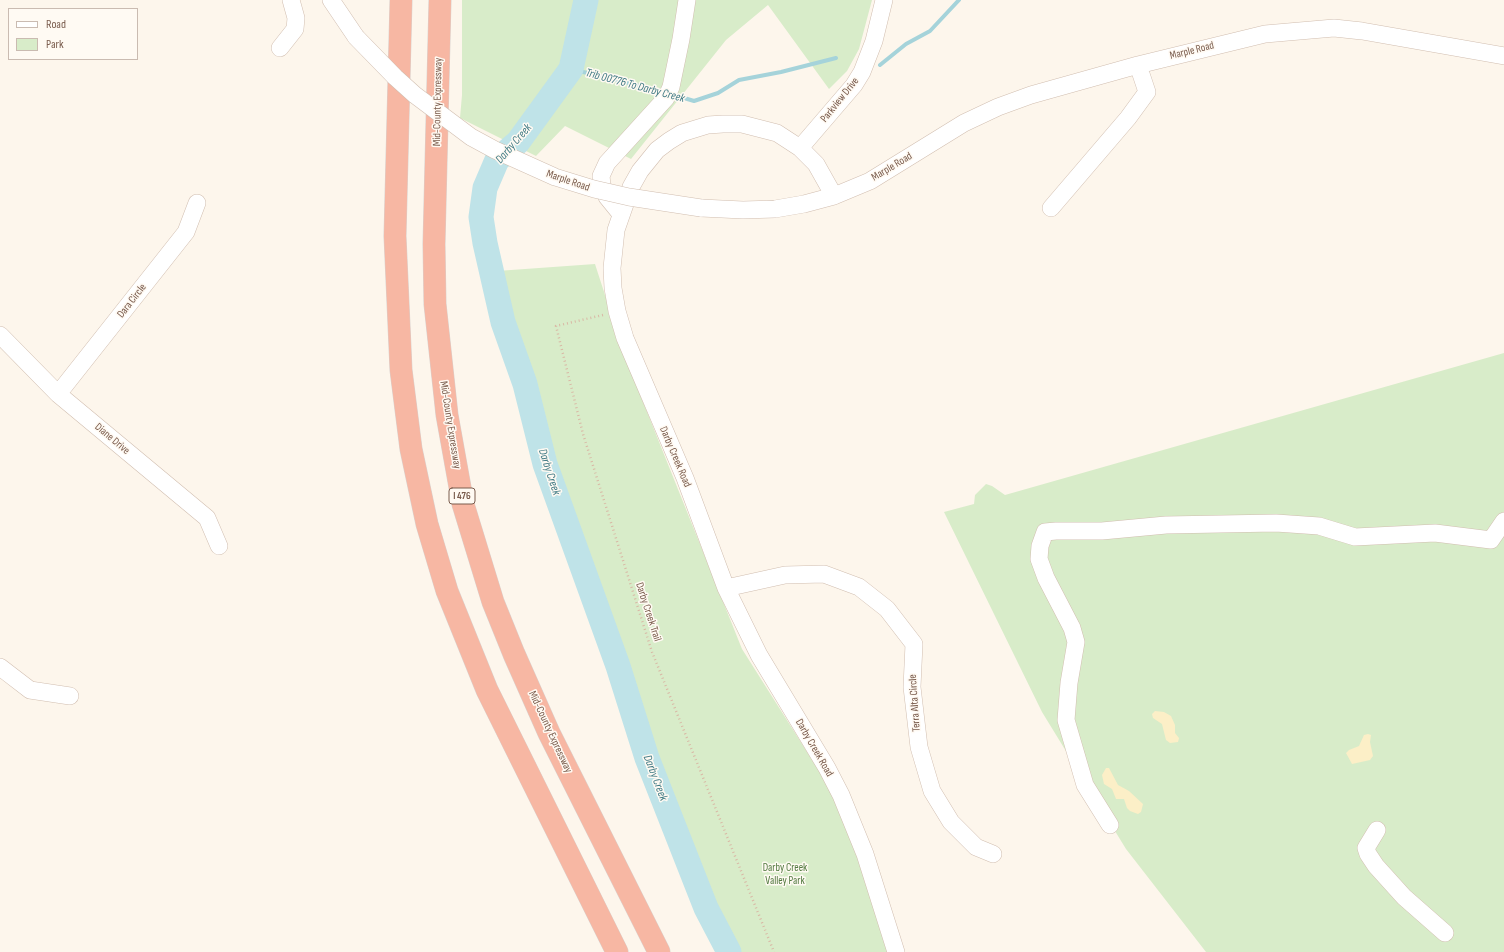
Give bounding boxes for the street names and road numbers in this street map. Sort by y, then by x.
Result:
street label: Marple Road [1169,39,1215,63]
street label: Mid-County Expressway [431,58,445,146]
street label: Parkview Drive [818,75,862,125]
street label: Marple Road [869,150,915,184]
street label: Marple Road [545,167,591,195]
street label: Dara Circle [115,281,149,321]
street label: Mid-County Expressway [437,380,463,470]
street label: Diane Drive [92,421,132,457]
street label: Darby Creek Road [656,425,694,489]
road number: I 476 [449,488,475,504]
street label: Darby Creek Trail [632,581,664,643]
street label: Terra Alta Circle [906,674,924,732]
street label: Mid-County Expressway [525,689,575,775]
street label: Darby Creek Road [792,717,836,779]

